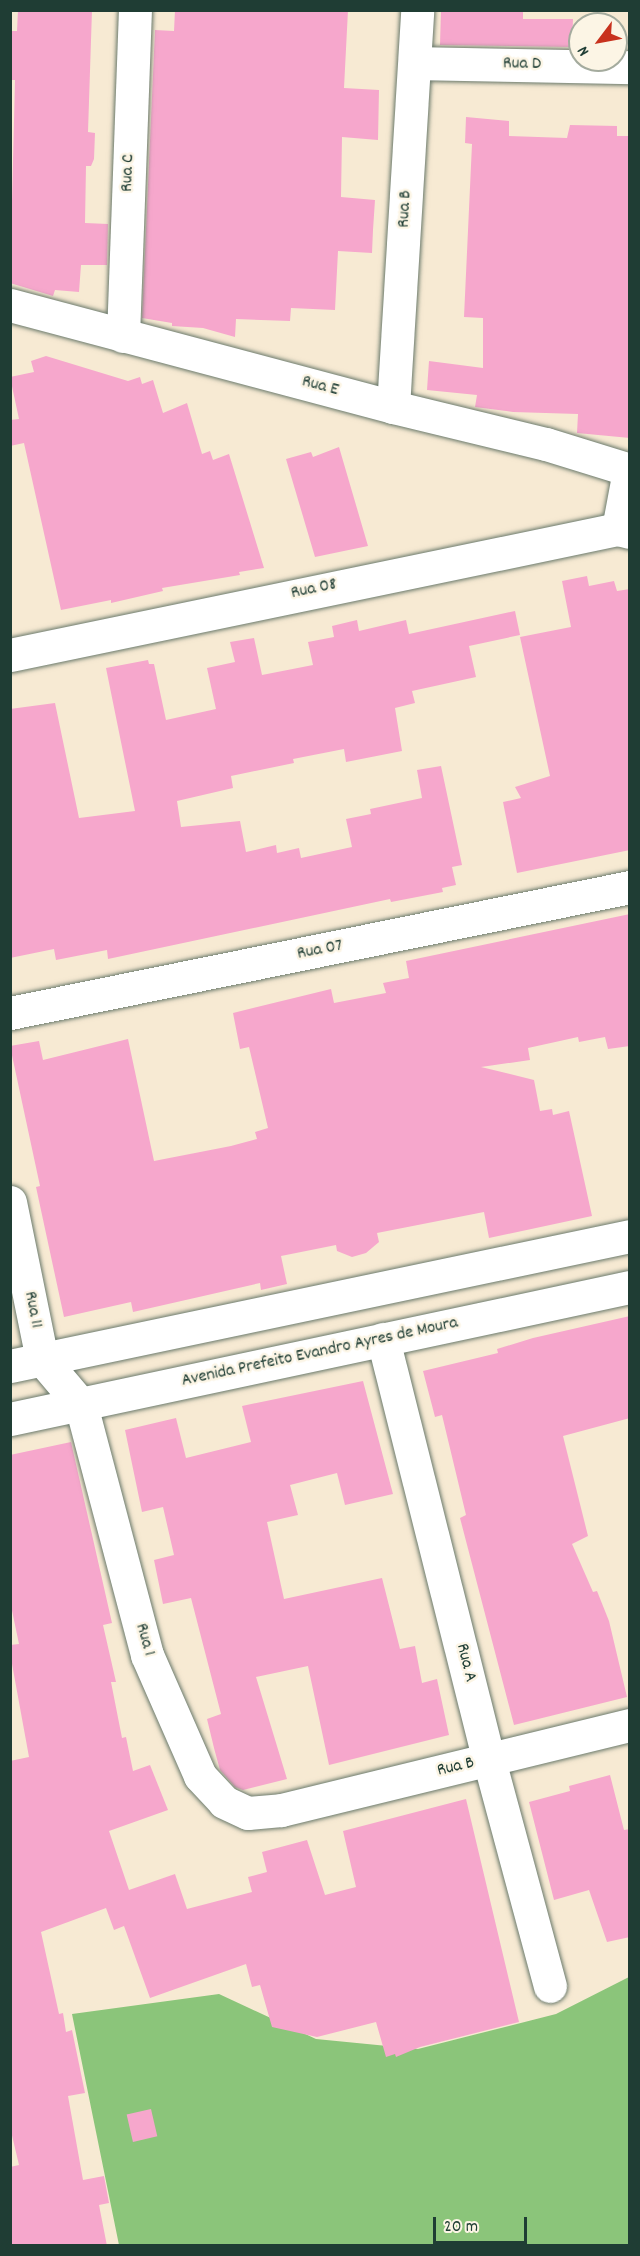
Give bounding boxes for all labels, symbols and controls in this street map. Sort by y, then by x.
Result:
north arrow [568,12,628,72]
text: N [572,41,596,60]
street label: Rua D [503,54,541,76]
street label: Rua C [118,154,140,192]
street label: Rua B [394,190,418,228]
street label: Rua E [299,372,341,402]
street label: Rua 08 [289,575,339,605]
street label: Rua 07 [295,936,345,966]
street label: Rua 11 [18,1290,46,1330]
street label: Avenida Prefeito Evandro Ayres de Moura [180,1313,460,1393]
street label: Rua 1 [129,1621,159,1659]
street label: Rua A [450,1642,480,1684]
street label: Rua B [435,1753,477,1783]
scale bar [436,2205,530,2243]
text: 20 m [444,2215,478,2240]

